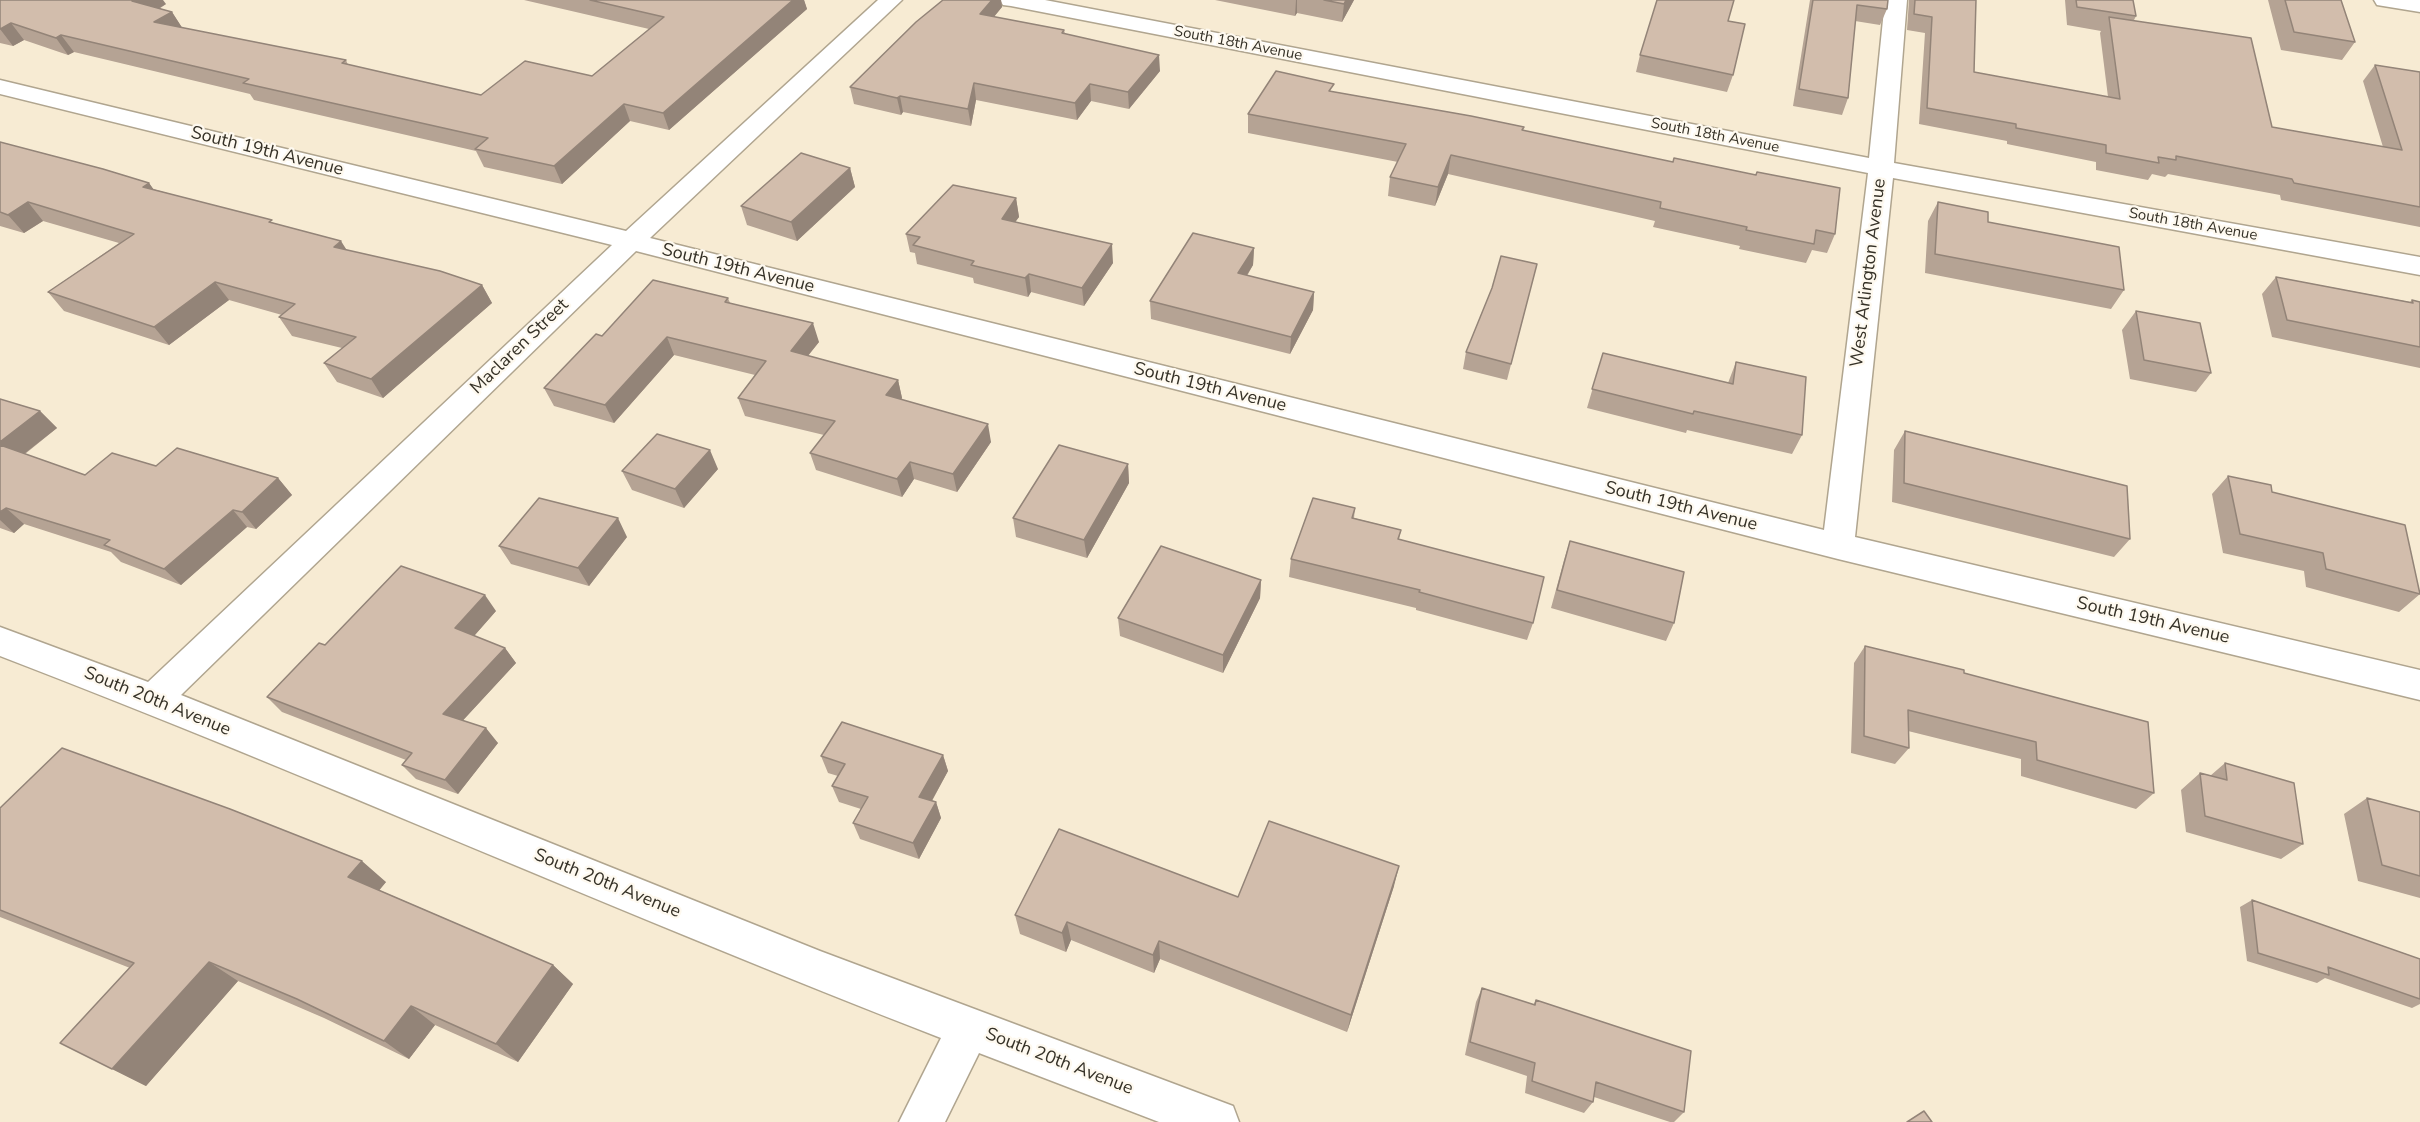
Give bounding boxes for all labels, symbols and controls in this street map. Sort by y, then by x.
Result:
street label: South 18th Avenue [1172,23,1304,65]
street label: South 18th Avenue [1649,115,1781,157]
street label: South 19th Avenue [189,123,345,181]
street label: West Arlington Avenue [1847,177,1891,369]
street label: South 18th Avenue [2127,205,2259,245]
street label: South 19th Avenue [660,240,816,298]
street label: Maclaren Street [466,295,574,399]
street label: South 19th Avenue [1132,359,1288,417]
street label: South 19th Avenue [1603,478,1759,536]
street label: South 19th Avenue [2074,593,2232,649]
street label: South 20th Avenue [80,663,234,741]
street label: South 20th Avenue [530,845,684,923]
street label: South 20th Avenue [982,1024,1136,1100]

